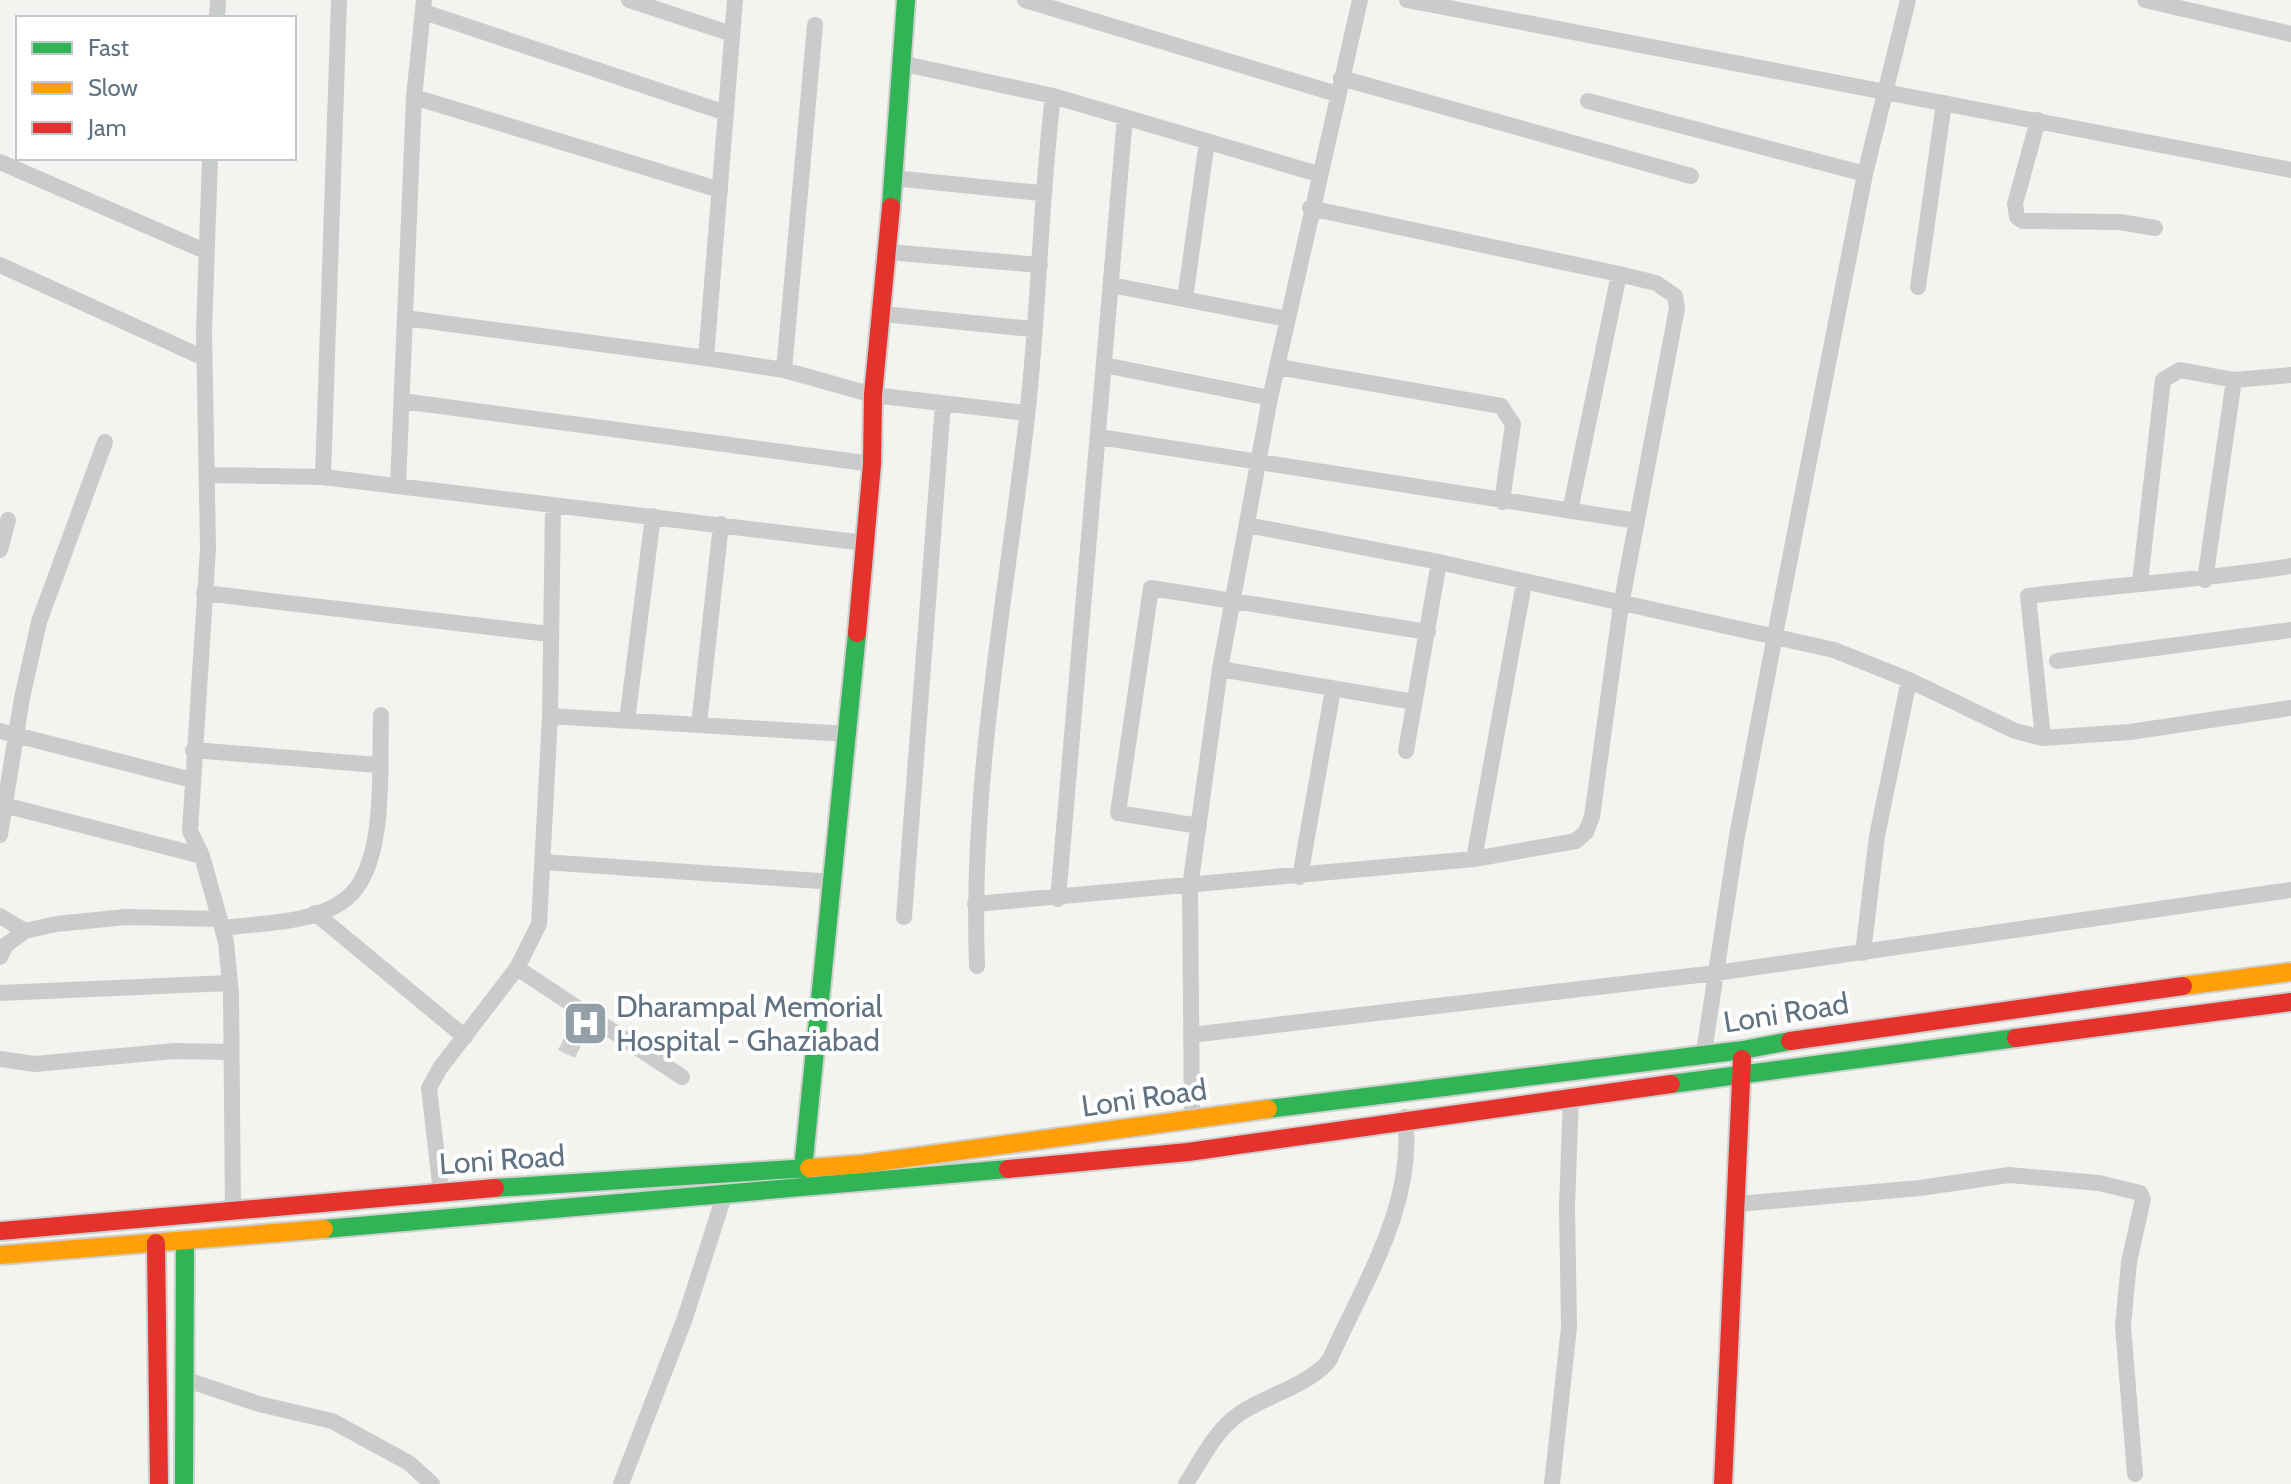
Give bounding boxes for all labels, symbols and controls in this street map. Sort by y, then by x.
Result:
legend [16,16,296,160]
text: Fast [88,33,129,62]
text: Slow [88,73,138,102]
text: Jam [87,113,126,142]
street label: Loni Road [1721,984,1851,1041]
place label: Dharampal Memorial Hospital - Ghaziabad [616,988,883,1059]
hospital icon: Dharampal Memorial Hospital - Ghaziabad [561,1000,609,1048]
street label: Loni Road [1079,1070,1209,1125]
street label: Loni Road [438,1137,566,1182]

